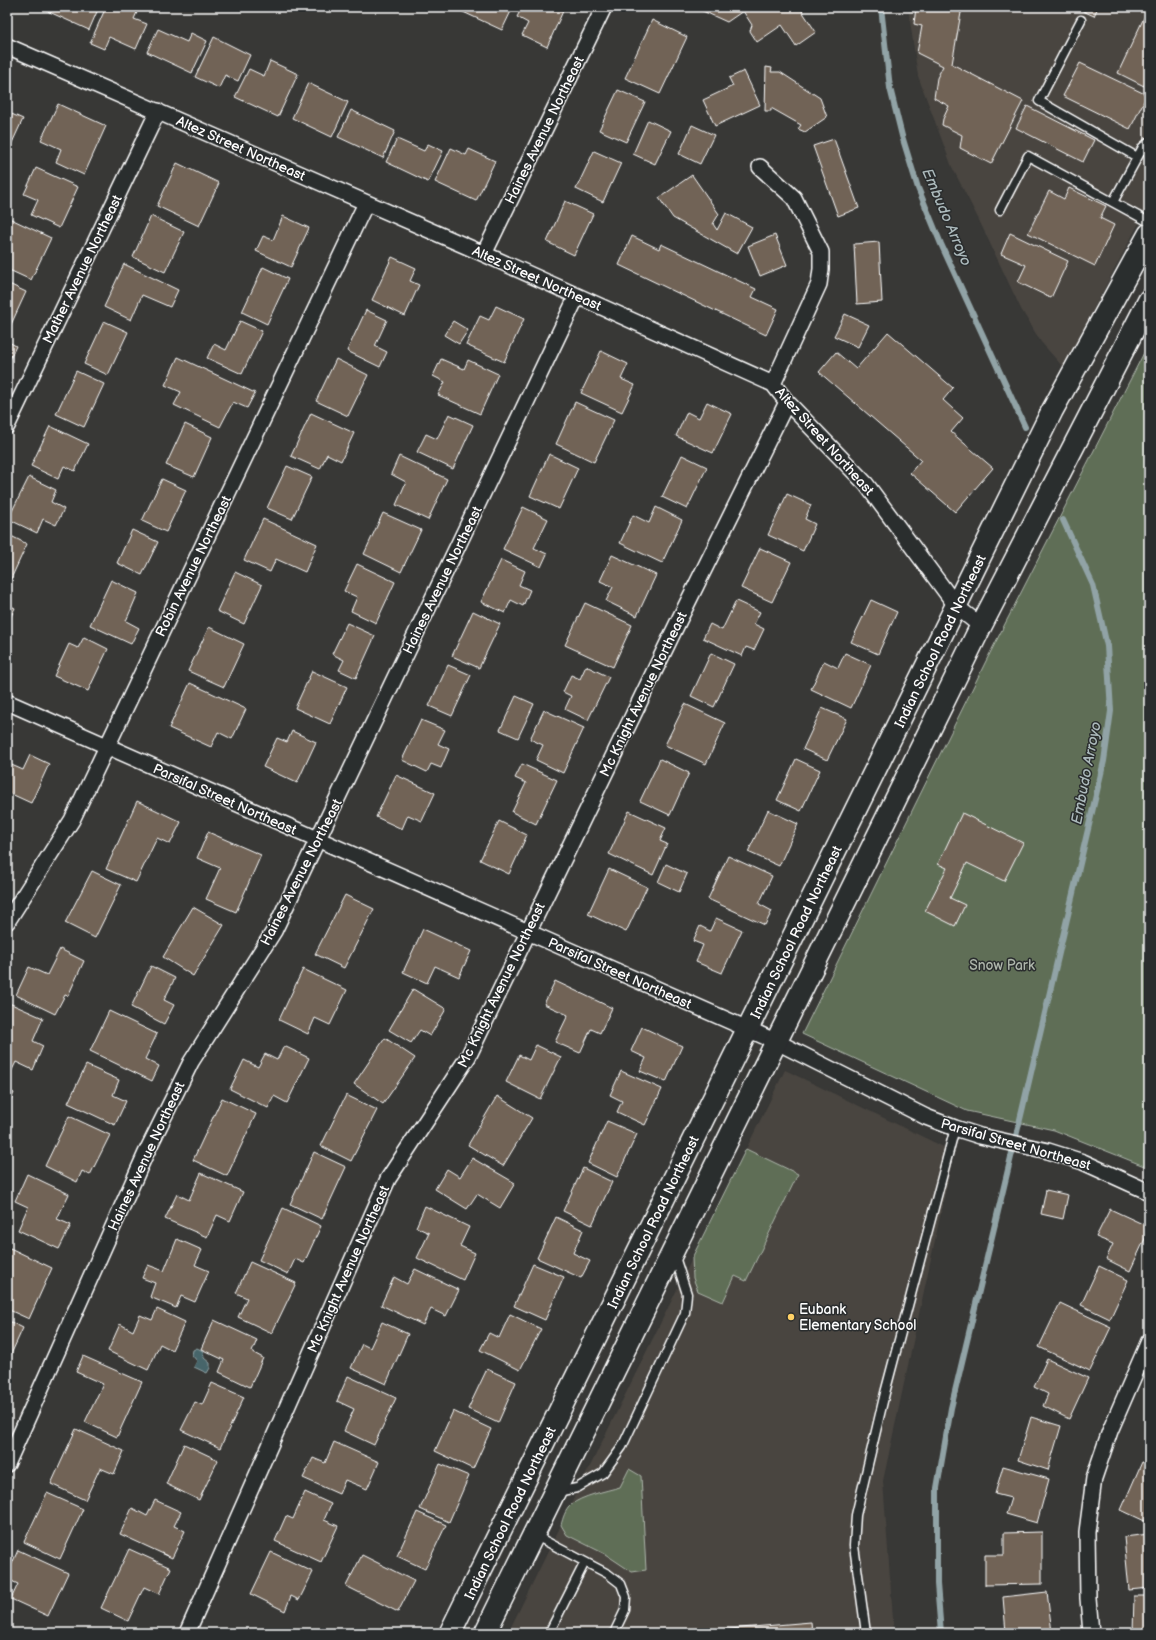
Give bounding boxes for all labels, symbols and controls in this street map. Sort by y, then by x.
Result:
street label: Haines Avenue Northeast [501,53,588,207]
street label: Altez Street Northeast [174,112,309,185]
water label: Embudo Arroyo [917,166,976,269]
street label: Mather Avenue Northeast [39,192,126,346]
street label: Altez Street Northeast [470,242,605,315]
street label: Altez Street Northeast [772,384,878,499]
street label: Robin Avenue Northeast [152,492,235,639]
street label: Haines Avenue Northeast [399,503,486,657]
street label: Indian School Road Northeast [891,551,990,730]
street label: Mc Knight Avenue Northeast [596,608,691,779]
water label: Embudo Arroyo [1067,720,1106,826]
street label: Parsifal Street Northeast [150,760,300,839]
street label: Haines Avenue Northeast [257,795,346,948]
street label: Indian School Road Northeast [747,842,846,1021]
street label: Mc Knight Avenue Northeast [454,899,549,1070]
street label: Parsifal Street Northeast [545,934,695,1013]
park label: Snow Park [969,957,1035,974]
street label: Haines Avenue Northeast [104,1078,189,1233]
street label: Parsifal Street Northeast [939,1115,1093,1174]
street label: Indian School Road Northeast [604,1132,703,1311]
street label: Mc Knight Avenue Northeast [304,1182,393,1356]
place label: Eubank Elementary School [799,1301,917,1334]
marker: Eubank Elementary School [786,1312,796,1322]
street label: Indian School Road Northeast [461,1423,560,1602]

